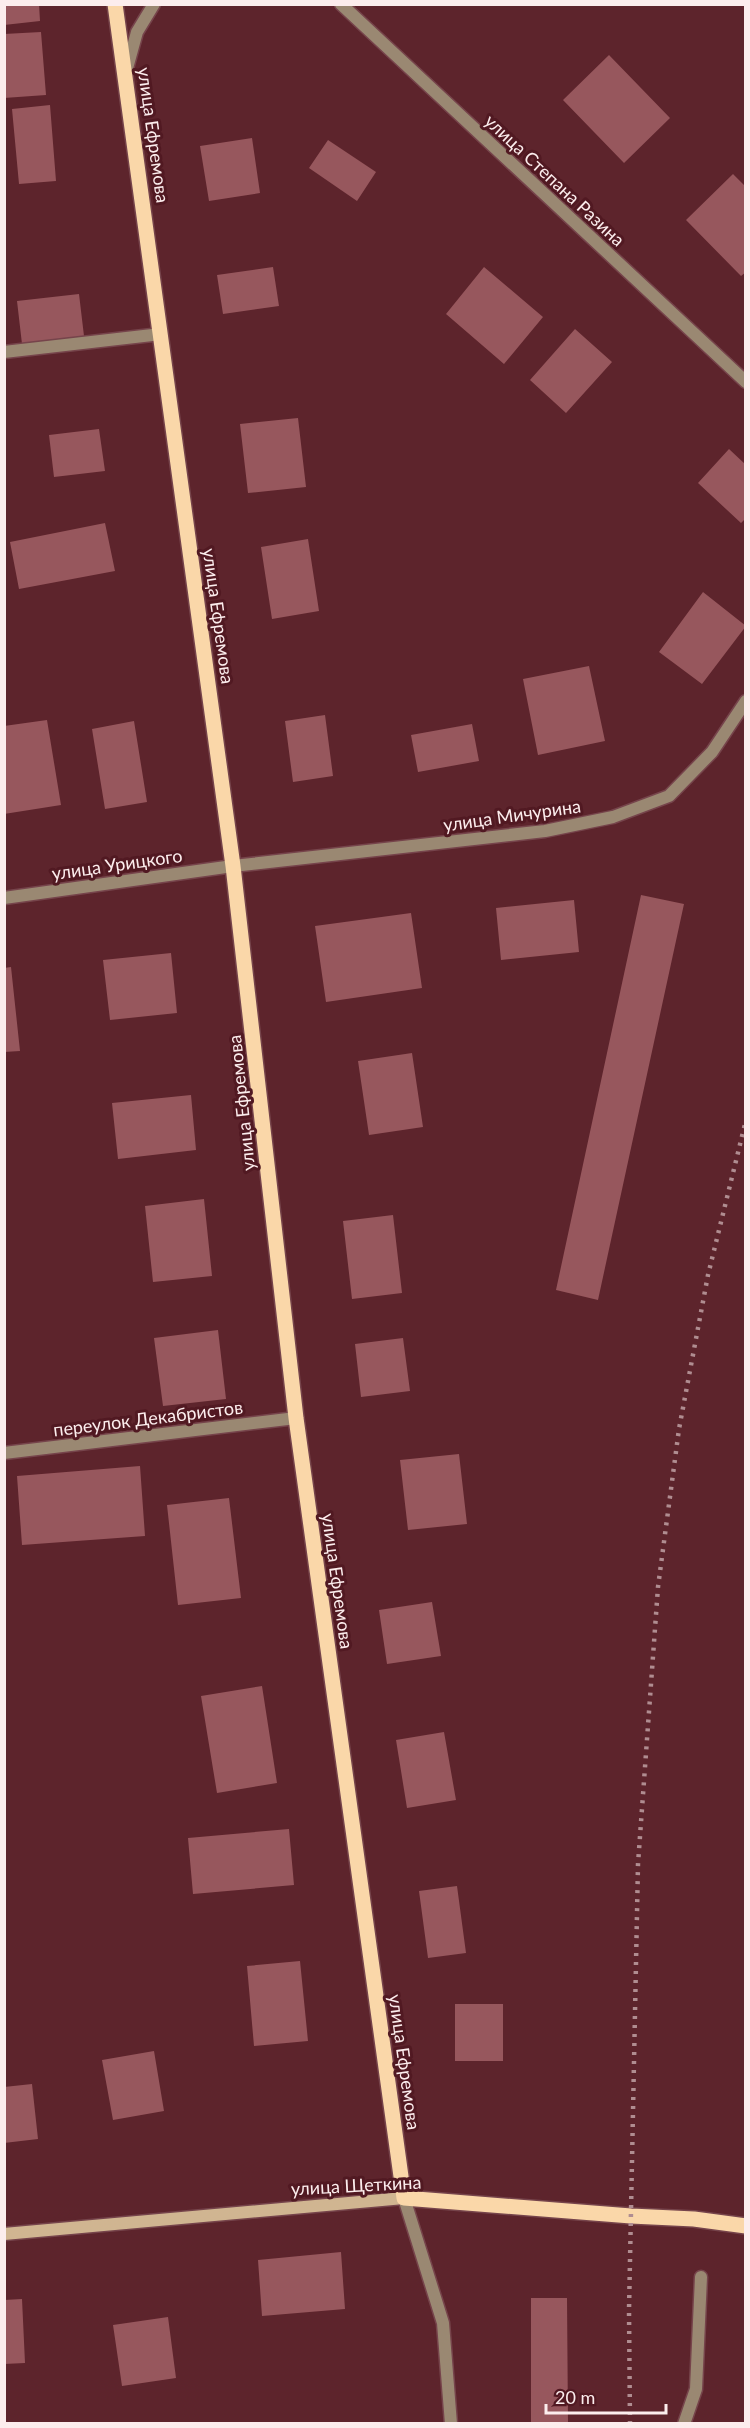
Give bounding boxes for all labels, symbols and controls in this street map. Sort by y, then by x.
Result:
street label: улица Ефремова [134,66,174,204]
street label: улица Степана Разина [480,109,630,251]
street label: улица Ефремова [199,547,239,685]
street label: улица Мичурина [442,794,582,836]
street label: улица Урицкого [50,844,184,884]
street label: улица Ефремова [223,1034,259,1172]
street label: переулок Декабристов [52,1395,244,1441]
street label: улица Ефремова [318,1512,358,1650]
street label: улица Ефремова [385,1993,425,2131]
street label: улица Щеткина [290,2171,422,2199]
scale bar [546,2377,666,2415]
text: 20 m [555,2386,595,2408]

